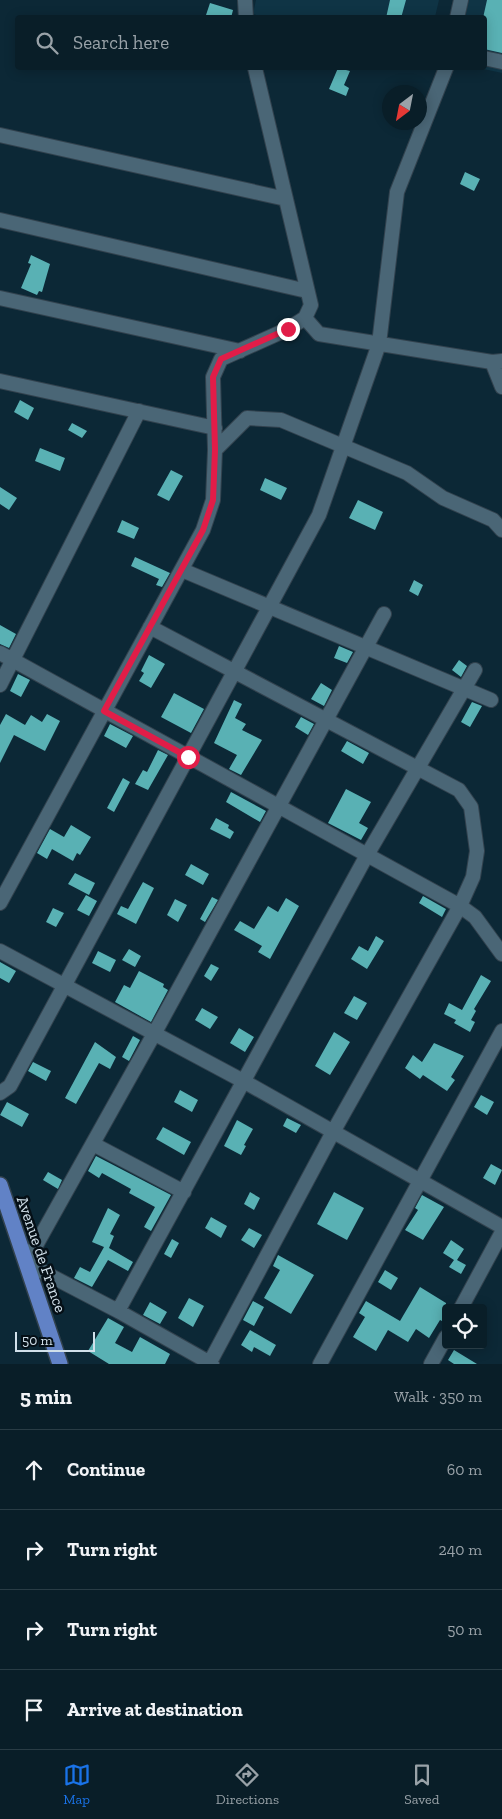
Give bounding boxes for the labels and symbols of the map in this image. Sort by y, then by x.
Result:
north arrow [382,85,427,130]
route end [277,318,300,341]
route start [177,746,200,769]
street label: Avenue de France [13,1194,70,1315]
scale bar [15,1329,95,1352]

